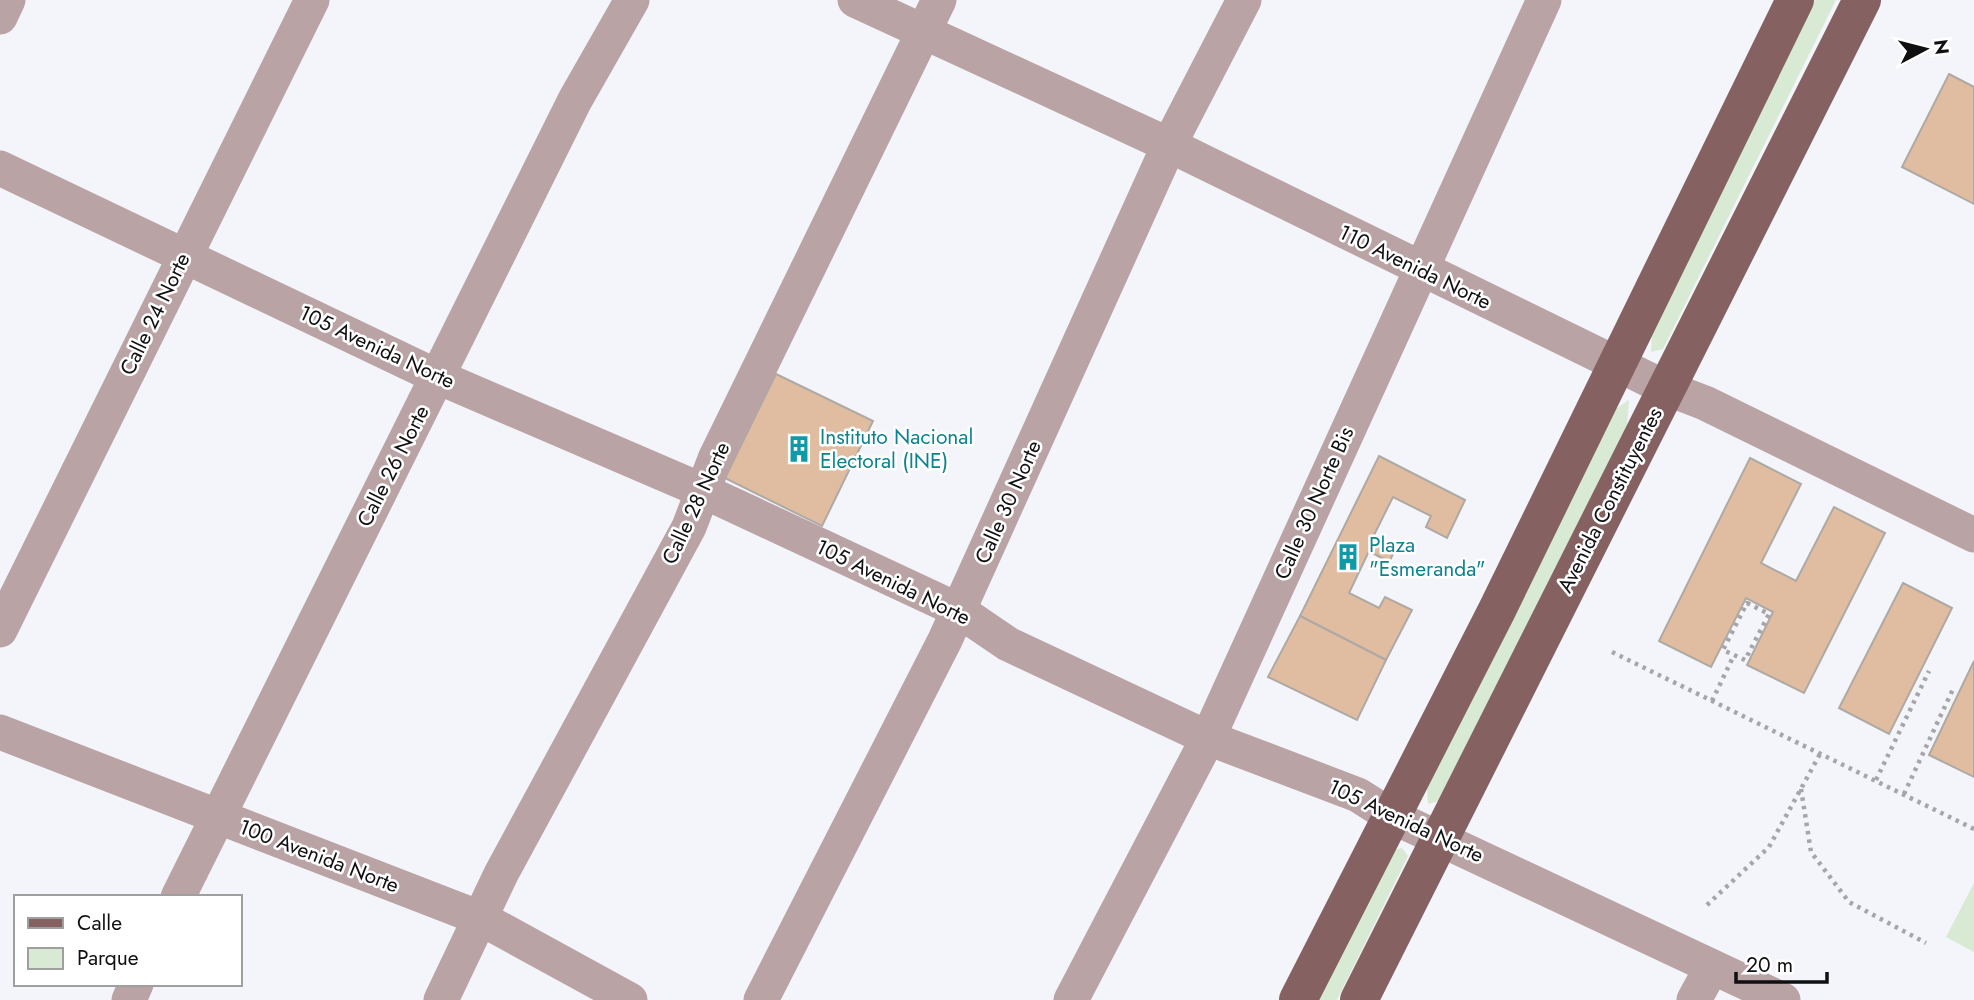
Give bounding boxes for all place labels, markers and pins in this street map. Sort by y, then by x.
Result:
place label: Instituto Nacional Electoral (INE) [820,422,973,476]
building icon: Instituto Nacional Electoral (INE) [784,434,814,464]
place label: Plaza "Esmeranda" [1369,530,1486,584]
building icon: Plaza "Esmeranda" [1333,542,1363,572]

